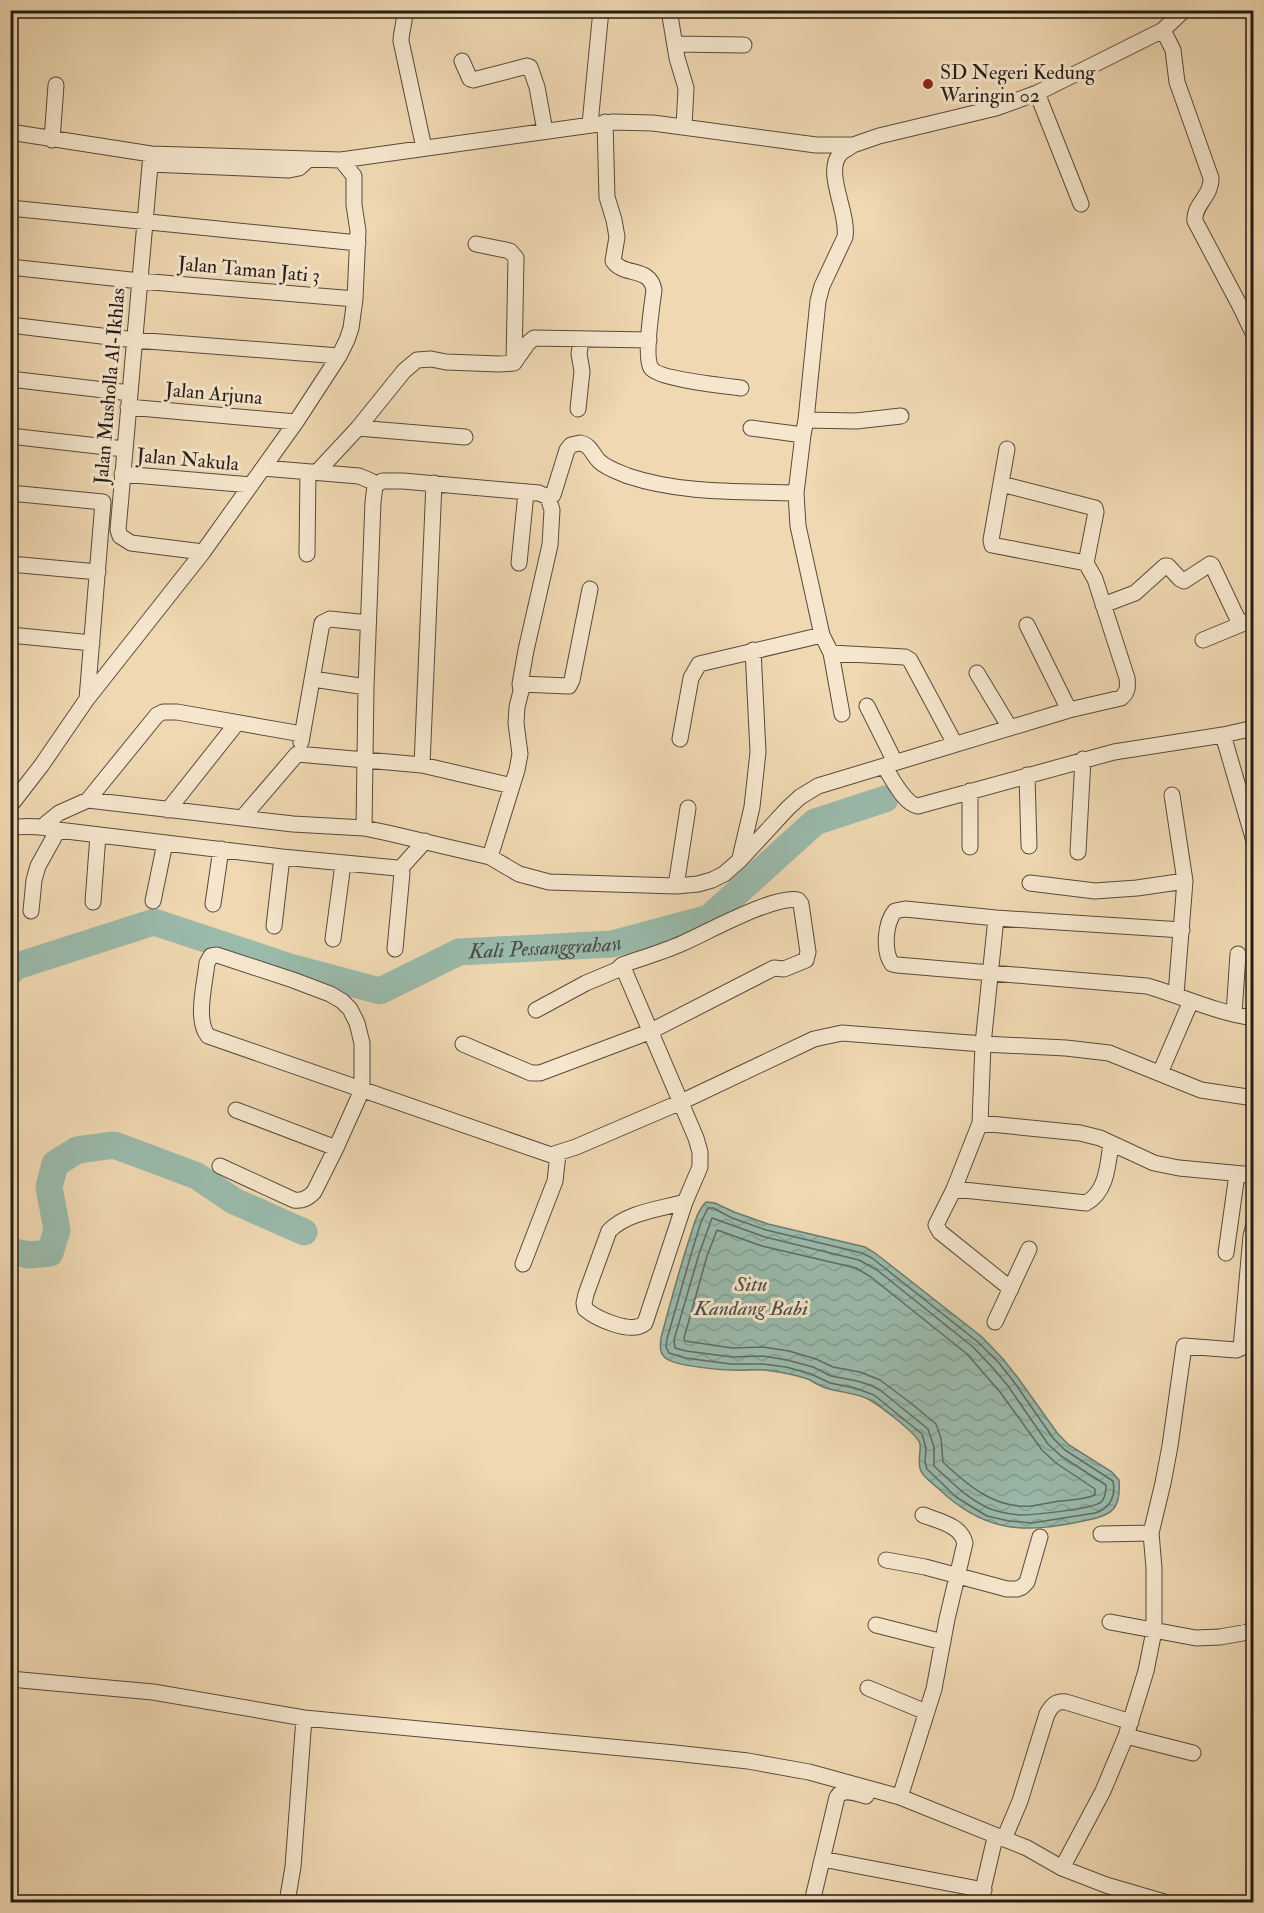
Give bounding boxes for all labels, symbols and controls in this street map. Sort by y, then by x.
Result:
place label: SD Negeri Kedung Waringin 02 [939,60,1096,108]
marker: SD Negeri Kedung Waringin 02 [921,77,935,91]
street label: Jalan Taman Jati 3 [176,251,321,288]
street label: Jalan Musholla Al-Ikhlas [88,287,131,486]
street label: Jalan Arjuna [163,377,264,410]
street label: Jalan Nakula [135,442,241,476]
water label: Kali Pessanggrahan [467,929,625,966]
water label: Situ Kandang Babi [693,1271,808,1322]

